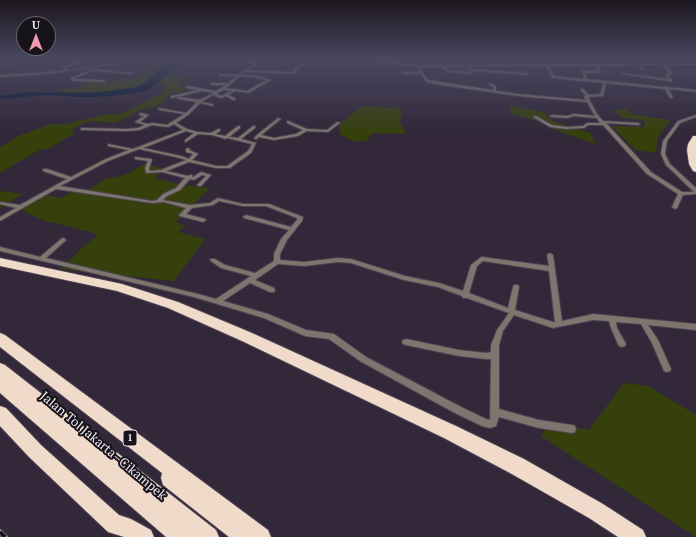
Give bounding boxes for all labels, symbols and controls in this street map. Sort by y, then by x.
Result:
north arrow [16,16,56,56]
text: U [32,18,40,32]
street label: Jalan Tol Jakarta–Cikampek [37,389,169,503]
road number: 1 [123,430,137,446]

